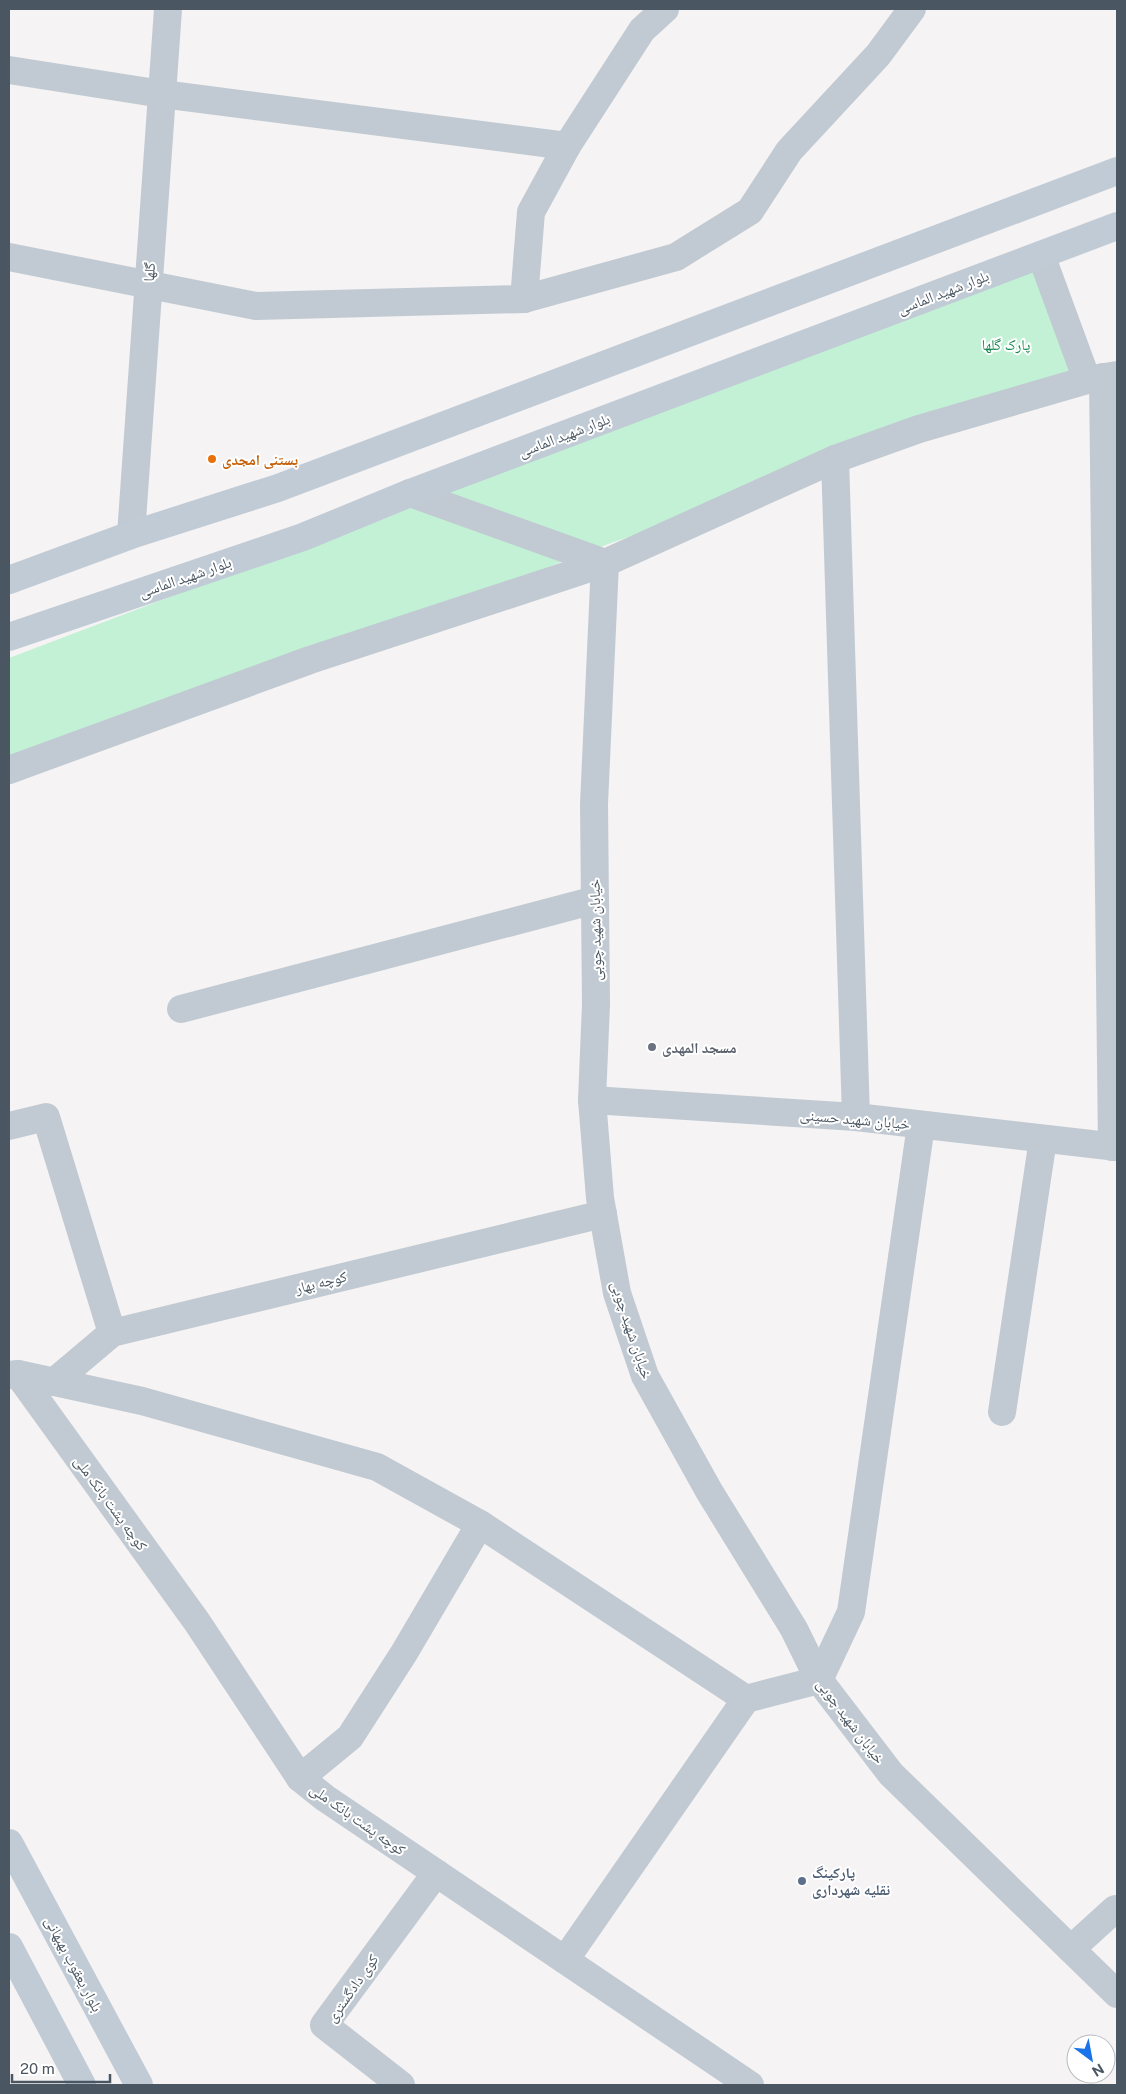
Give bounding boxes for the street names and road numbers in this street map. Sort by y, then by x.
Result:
street label: گلها [140,261,159,282]
street label: بلوار شهید الماسی [895,267,992,319]
street label: بلوار شهید الماسی [516,410,613,462]
street label: بلوار شهید الماسی [137,553,234,603]
street label: خیابان شهید چوبی [586,878,606,981]
street label: خیابان شهید حسینی [799,1106,911,1134]
street label: کوچه بهار [292,1267,349,1298]
street label: خیابان شهید چوبی [606,1279,656,1382]
street label: کوچه پشت بانک ملی [69,1453,151,1555]
street label: خیابان شهید چوبی [812,1675,889,1768]
street label: کوچه پشت بانک ملی [306,1780,409,1860]
street label: بلوار یعقوب بهبهانی [40,1913,106,2015]
street label: کوی دادگستری [322,1951,383,2026]

